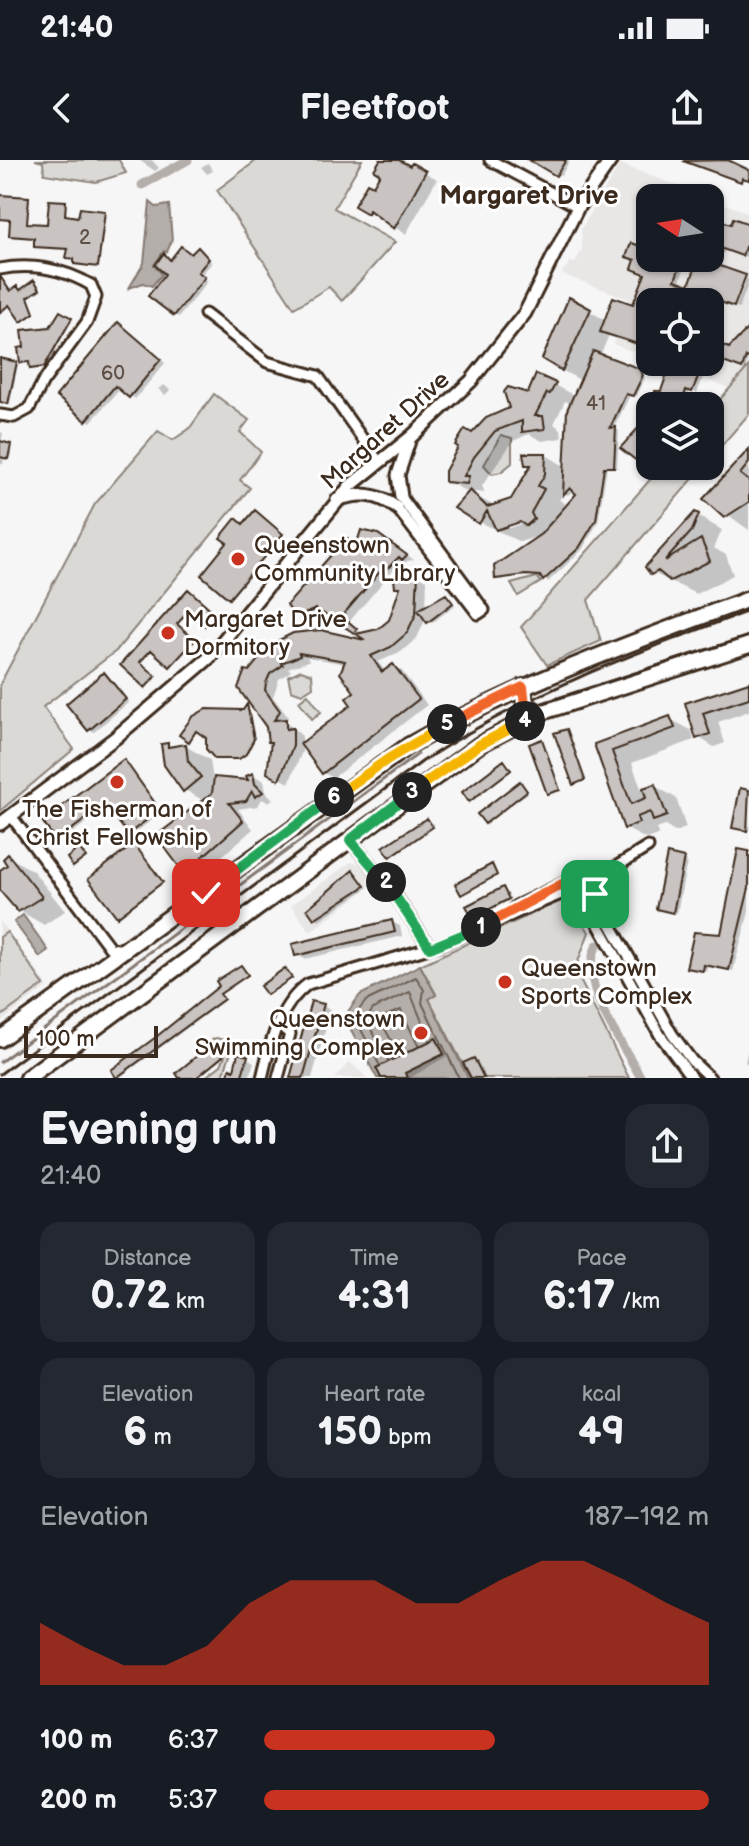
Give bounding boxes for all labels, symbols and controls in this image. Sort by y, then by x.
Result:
text: 21:40 [40,10,114,46]
icon: back [40,86,84,130]
icon: share [665,86,709,130]
text: Fleetfoot [300,87,449,130]
district label: Margaret Drive [440,181,618,212]
north arrow [636,184,724,272]
map controls [636,184,724,480]
house number: 2 [79,226,91,250]
button: locate [636,288,724,376]
house number: 60 [101,362,125,386]
street label: Margaret Drive [315,365,455,496]
house number: 41 [586,392,606,416]
button: layers [636,392,724,480]
place label: Queenstown Community Library [254,531,455,588]
marker: Queenstown Community Library [229,550,247,568]
place label: Margaret Drive Dormitory [184,605,347,662]
marker: Margaret Drive Dormitory [159,624,177,642]
pin: 4 [505,701,545,741]
pin: 5 [427,704,467,744]
text: 4 [519,707,531,734]
text: 5 [441,710,453,737]
pin: 3 [392,772,432,812]
marker: The Fisherman of Christ Fellowship [108,773,126,791]
pin: 6 [314,777,354,817]
text: 3 [406,778,418,805]
text: 6 [327,783,341,810]
place label: The Fisherman of Christ Fellowship [22,795,213,852]
pin [172,859,240,927]
pin [561,860,629,928]
pin: 2 [366,862,406,902]
text: 2 [379,868,393,895]
icon: check [184,871,228,915]
icon: arrive [573,872,617,916]
pin: 1 [461,907,501,947]
text: 1 [476,913,486,940]
place label: Queenstown Sports Complex [521,954,692,1011]
marker: Queenstown Sports Complex [496,973,514,991]
place label: Queenstown Swimming Complex [195,1005,405,1062]
scale bar [24,1022,158,1058]
marker: Queenstown Swimming Complex [412,1024,430,1042]
text: 100 m [36,1026,95,1053]
text: Evening run [40,1104,277,1157]
button: share [625,1104,709,1188]
text: 21:40 [40,1161,101,1192]
text: Distance [104,1245,191,1272]
text: Time [350,1245,399,1272]
text: Pace [576,1245,627,1272]
text: 0.72 [90,1272,170,1320]
text: 4:31 [338,1272,411,1320]
text: 6:17 [543,1272,615,1320]
text: km [170,1288,205,1315]
text: /km [615,1288,660,1315]
text: Elevation [102,1381,193,1408]
text: Heart rate [324,1381,425,1408]
text: kcal [582,1381,621,1408]
text: 6 [123,1408,148,1456]
text: 150 [317,1408,382,1456]
text: 49 [578,1408,625,1456]
text: m [148,1424,172,1451]
text: bpm [382,1424,432,1451]
text: Elevation [40,1502,148,1533]
text: 187–192 m [585,1502,709,1533]
text: 100 m [40,1725,113,1756]
text: 6:37 [168,1725,218,1756]
text: 200 m [40,1785,117,1816]
text: 5:37 [168,1785,217,1816]

